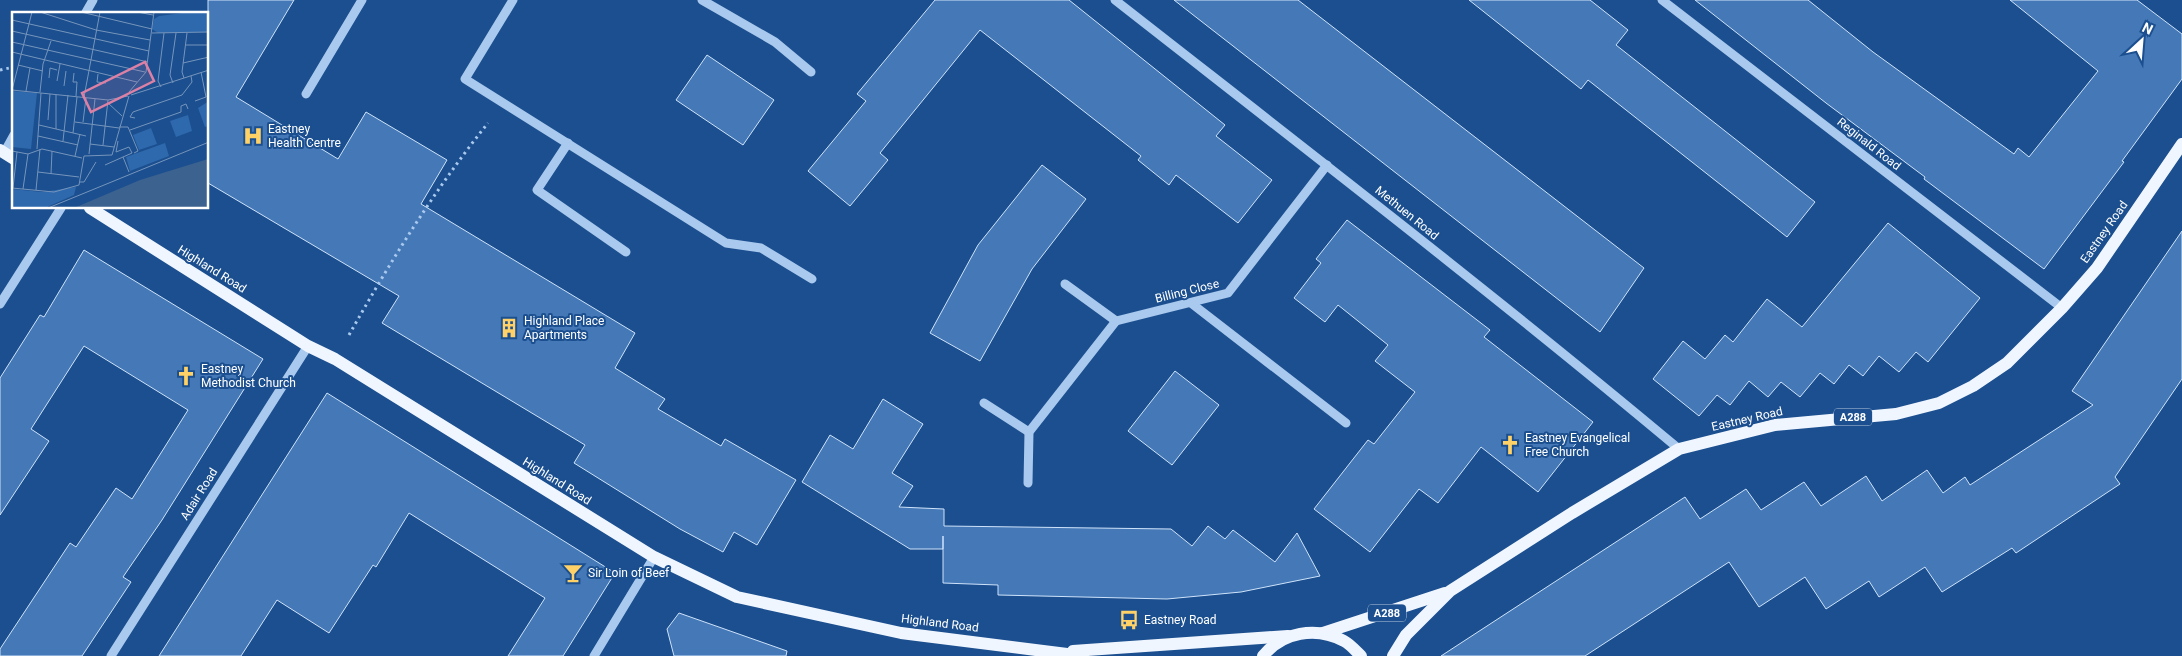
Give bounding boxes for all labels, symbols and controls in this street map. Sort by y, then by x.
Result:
inset map [12,12,209,209]
north arrow [2117,15,2167,65]
text: N [2140,19,2156,38]
street label: Reginald Road [1834,115,1904,173]
place label: Eastney Health Centre [268,122,341,150]
hospital icon: Eastney Health Centre [242,125,264,147]
street label: Methuen Road [1372,183,1442,243]
street label: Eastney Road [2077,198,2131,266]
street label: Highland Road [175,242,249,296]
street label: Billing Close [1153,276,1221,306]
place label: Highland Place Apartments [524,314,604,342]
building icon: Highland Place Apartments [498,317,520,339]
place label: Eastney Methodist Church [201,362,296,390]
church icon: Eastney Methodist Church [175,365,197,387]
street label: Eastney Road [1710,404,1784,434]
road number: A288 [1834,408,1872,426]
place label: Eastney Evangelical Free Church [1525,431,1630,459]
church icon: Eastney Evangelical Free Church [1499,434,1521,456]
street label: Highland Road [520,454,594,508]
street label: Adair Road [178,465,220,523]
bar icon: Sir Loin of Beef [562,562,584,584]
place label: Sir Loin of Beef [588,566,670,580]
road number: A288 [1368,604,1406,622]
bus stop icon: Eastney Road [1118,609,1140,631]
street label: Highland Road [900,611,980,635]
place label: Eastney Road [1144,613,1217,627]

